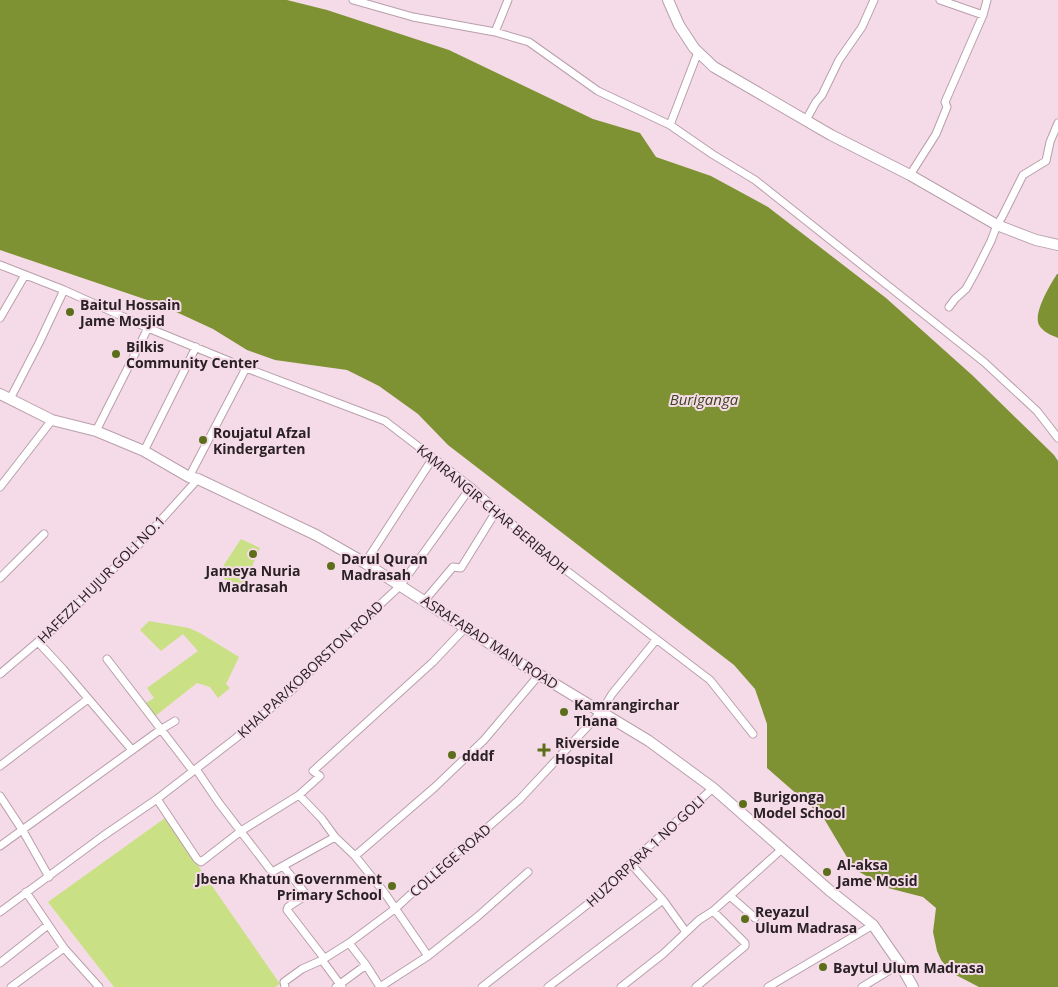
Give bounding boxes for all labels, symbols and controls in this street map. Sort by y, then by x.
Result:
place label: Baitul Hossain Jame Mosjid [78,295,181,330]
marker: Baitul Hossain Jame Mosjid [64,306,76,318]
place label: Bilkis Community Center [126,337,259,372]
marker: Bilkis Community Center [110,348,122,360]
water label: Buriganga [670,389,739,409]
place label: Roujatul Afzal Kindergarten [213,423,311,458]
marker: Roujatul Afzal Kindergarten [197,434,209,446]
street label: KAMRANGIR CHAR BERIBADH [413,440,573,578]
street label: HAFEZZI HUJUR GOLI NO.1 [33,511,169,647]
marker: Jameya Nuria Madrasah [247,548,259,560]
place label: Darul Quran Madrasah [341,549,428,584]
marker: Darul Quran Madrasah [325,560,337,572]
place label: Jameya Nuria Madrasah [204,561,300,596]
street label: ASRAFABAD MAIN ROAD [418,590,562,694]
street label: KHALPAR/KOBORSTON ROAD [233,596,387,742]
place label: Kamrangirchar Thana [574,695,680,730]
marker: Kamrangirchar Thana [558,706,570,718]
place label: Riverside Hospital [555,733,619,768]
marker: Riverside Hospital [537,743,551,757]
place label: dddf [462,746,496,765]
marker: dddf [446,749,458,761]
place label: Burigonga Model School [753,787,846,822]
street label: HUZORPARA 1 NO GOLI [582,791,708,911]
marker: Burigonga Model School [737,798,749,810]
street label: COLLEGE ROAD [405,819,495,901]
place label: Al-aksa Jame Mosid [835,855,918,890]
marker: Al-aksa Jame Mosid [821,866,833,878]
place label: Jbena Khatun Government Primary School [194,869,382,904]
marker: Jbena Khatun Government Primary School [386,880,398,892]
place label: Reyazul Ulum Madrasa [755,902,857,937]
marker: Reyazul Ulum Madrasa [739,913,751,925]
place label: Baytul Ulum Madrasa [833,958,984,977]
marker: Baytul Ulum Madrasa [817,961,829,973]

